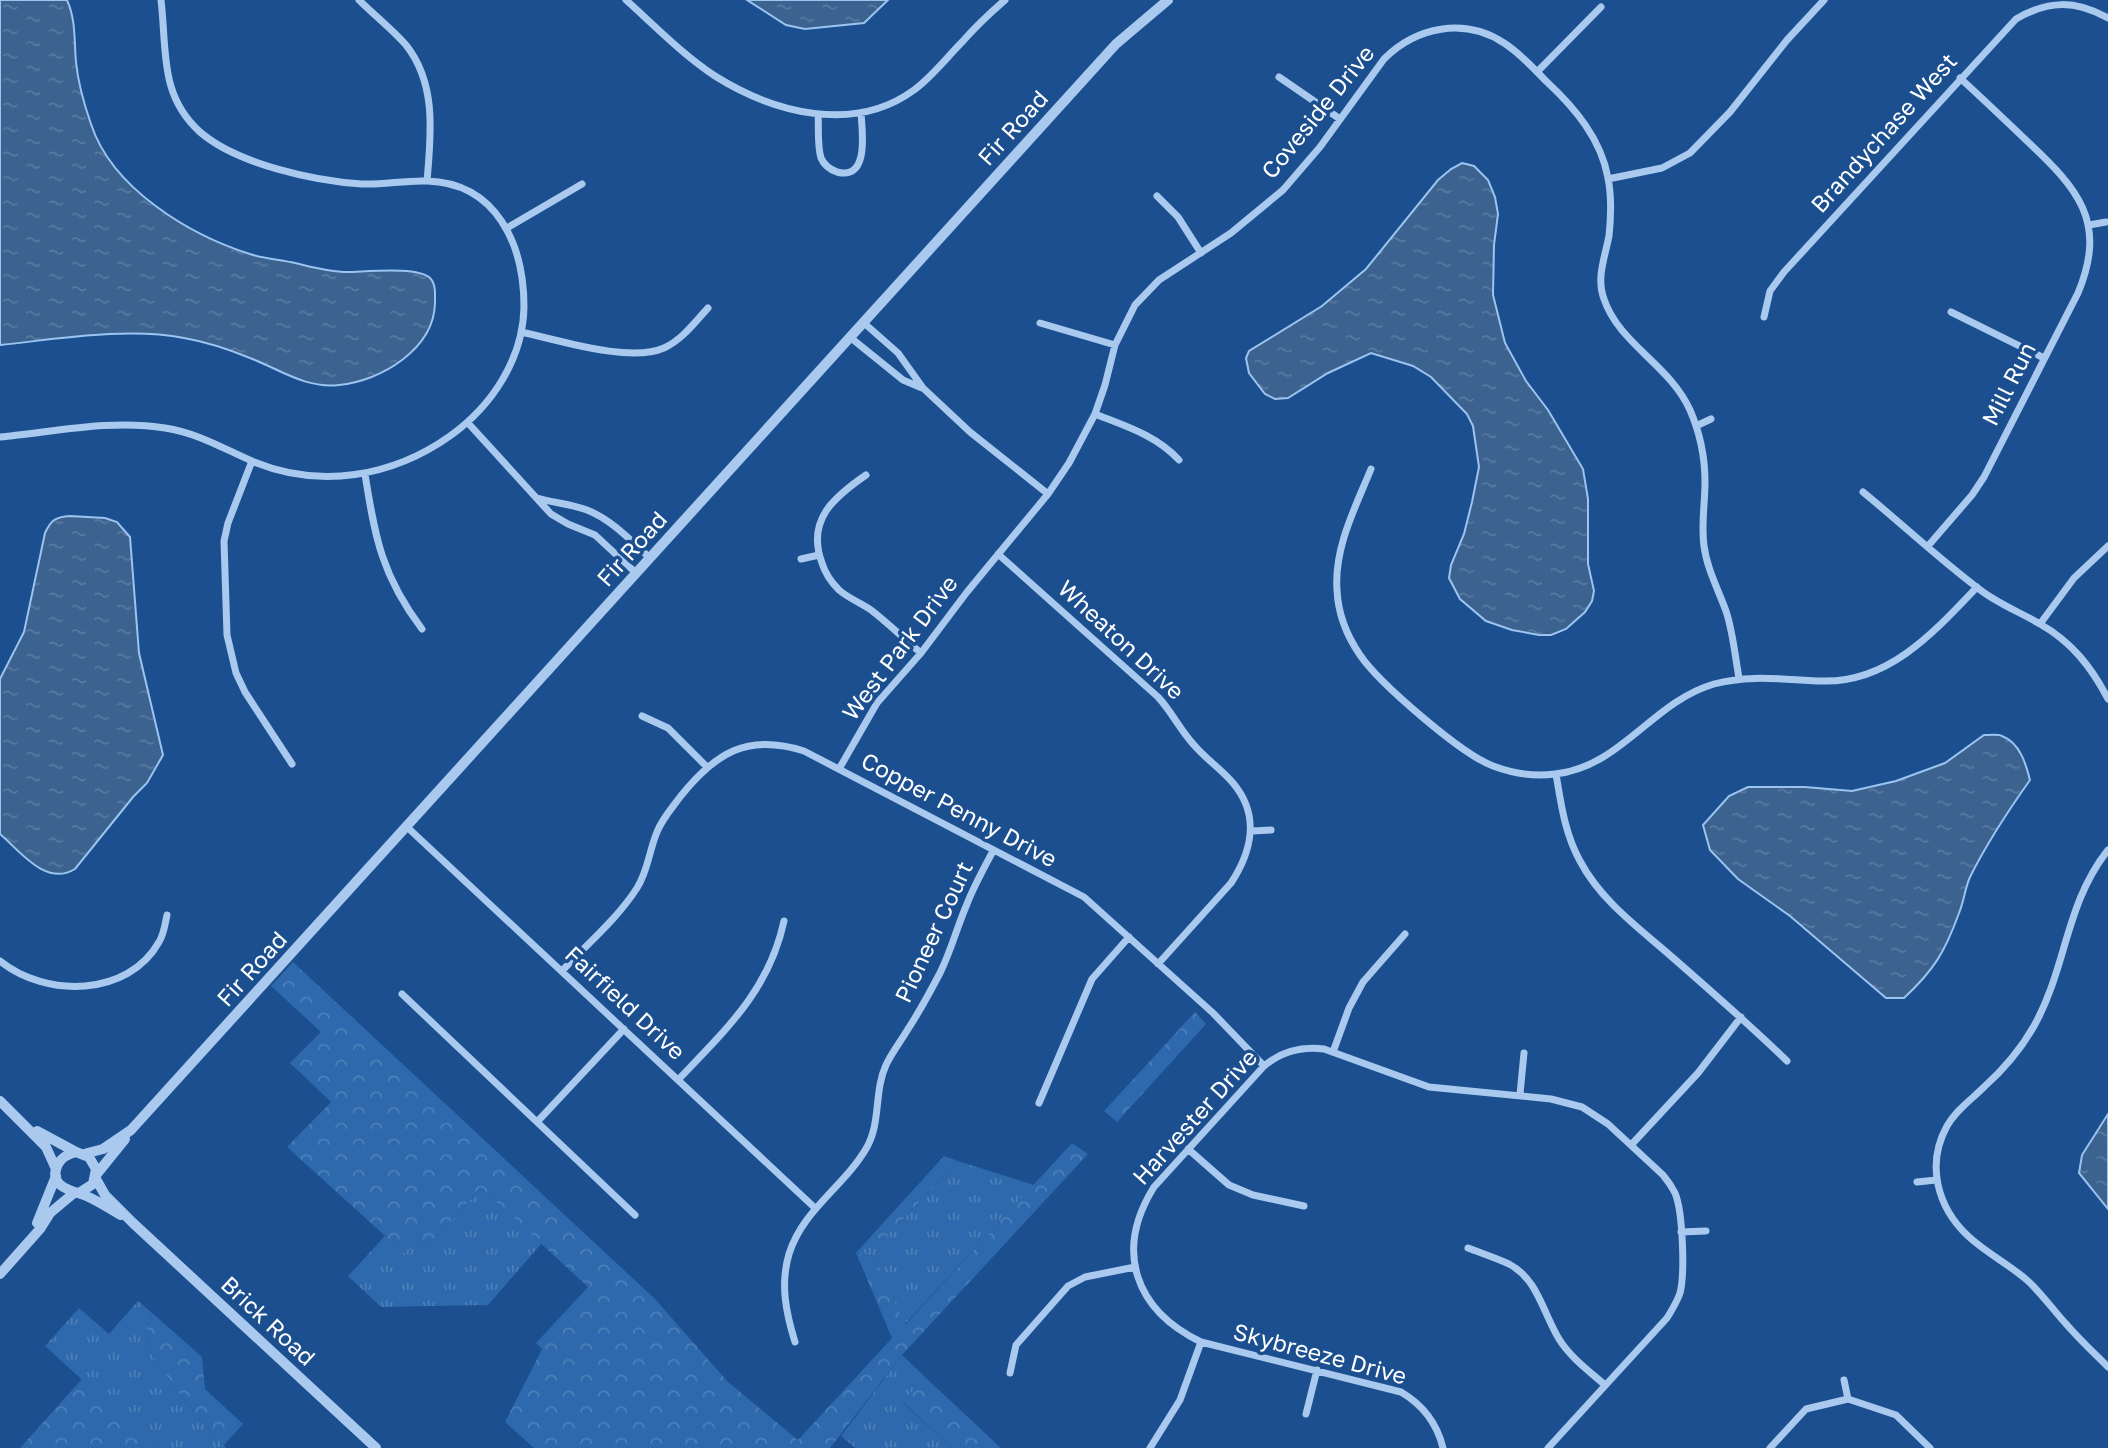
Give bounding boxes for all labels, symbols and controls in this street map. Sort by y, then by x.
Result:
street label: Coveside Drive [1255,39,1379,184]
street label: Brandychase West [1804,47,1962,218]
street label: Fir Road [971,84,1053,170]
street label: Mill Run [1975,337,2041,430]
street label: Fir Road [590,505,672,591]
street label: West Park Drive [836,569,963,725]
street label: Wheaton Drive [1053,574,1191,705]
street label: Copper Penny Drive [857,746,1062,873]
street label: Pioneer Court [888,857,978,1007]
street label: Fir Road [210,925,292,1011]
street label: Fairfield Drive [560,940,691,1065]
street label: Harvester Drive [1126,1043,1262,1190]
street label: Brick Road [216,1270,321,1371]
street label: Skybreeze Drive [1231,1316,1410,1390]

